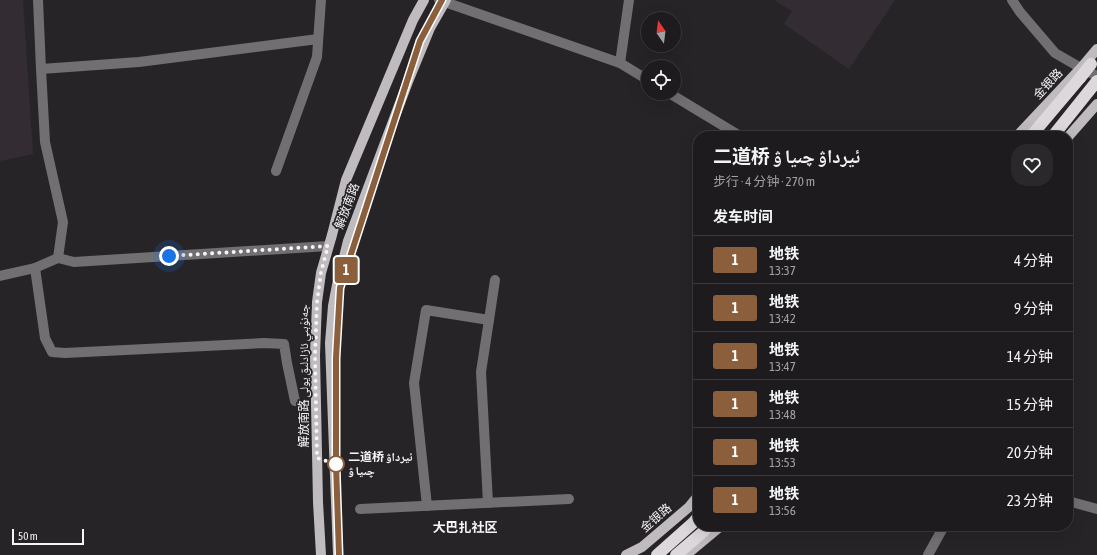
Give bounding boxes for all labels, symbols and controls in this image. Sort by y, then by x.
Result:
north arrow [641,12,681,52]
map controls [641,12,681,100]
button: locate [641,60,681,100]
street label: 金银路 [1031,66,1065,102]
button: heart [1011,144,1053,186]
text: 二道桥 ئيرداۋ چىيا ۋ [713,145,860,167]
text: 步行 · 4 分钟 · 270 m [713,174,815,189]
street label: 解放南路 [332,181,362,231]
text: 发车时间 [713,208,773,225]
text: 地铁 [769,245,799,262]
your location [159,246,179,266]
text: 1 [732,252,738,268]
text: 4 分钟 [1014,252,1053,269]
line badge: 1 [333,257,359,283]
text: 1 [343,262,349,278]
text: 13:37 [769,263,796,278]
text: 地铁 [769,293,799,310]
text: 1 [732,300,738,316]
text: 9 分钟 [1014,300,1053,317]
street label: 解放南路 جەنۇبىي ئازادلىق يولى [297,304,314,448]
text: 13:42 [769,311,796,326]
text: 地铁 [769,341,799,358]
text: 1 [732,348,738,364]
text: 14 分钟 [1007,348,1053,365]
text: 13:47 [769,359,796,374]
text: 地铁 [769,389,799,406]
text: 1 [732,396,738,412]
text: 15 分钟 [1007,396,1053,413]
text: 13:48 [769,407,796,422]
text: 地铁 [769,437,799,454]
text: 1 [732,444,738,460]
text: 20 分钟 [1007,444,1053,461]
place label: 二道桥 ئيرداۋ چىيا ۋ [348,450,413,478]
marker: 二道桥 ئيرداۋ چىيا ۋ [327,455,345,473]
text: 13:53 [769,455,796,470]
text: 地铁 [769,485,799,502]
text: 1 [732,492,738,508]
text: 23 分钟 [1007,492,1053,509]
street label: 金银路 [638,501,674,535]
text: 13:56 [769,503,796,518]
district label: 大巴扎社区 [432,520,498,535]
scale bar [12,527,84,546]
text: 50 m [18,530,38,542]

